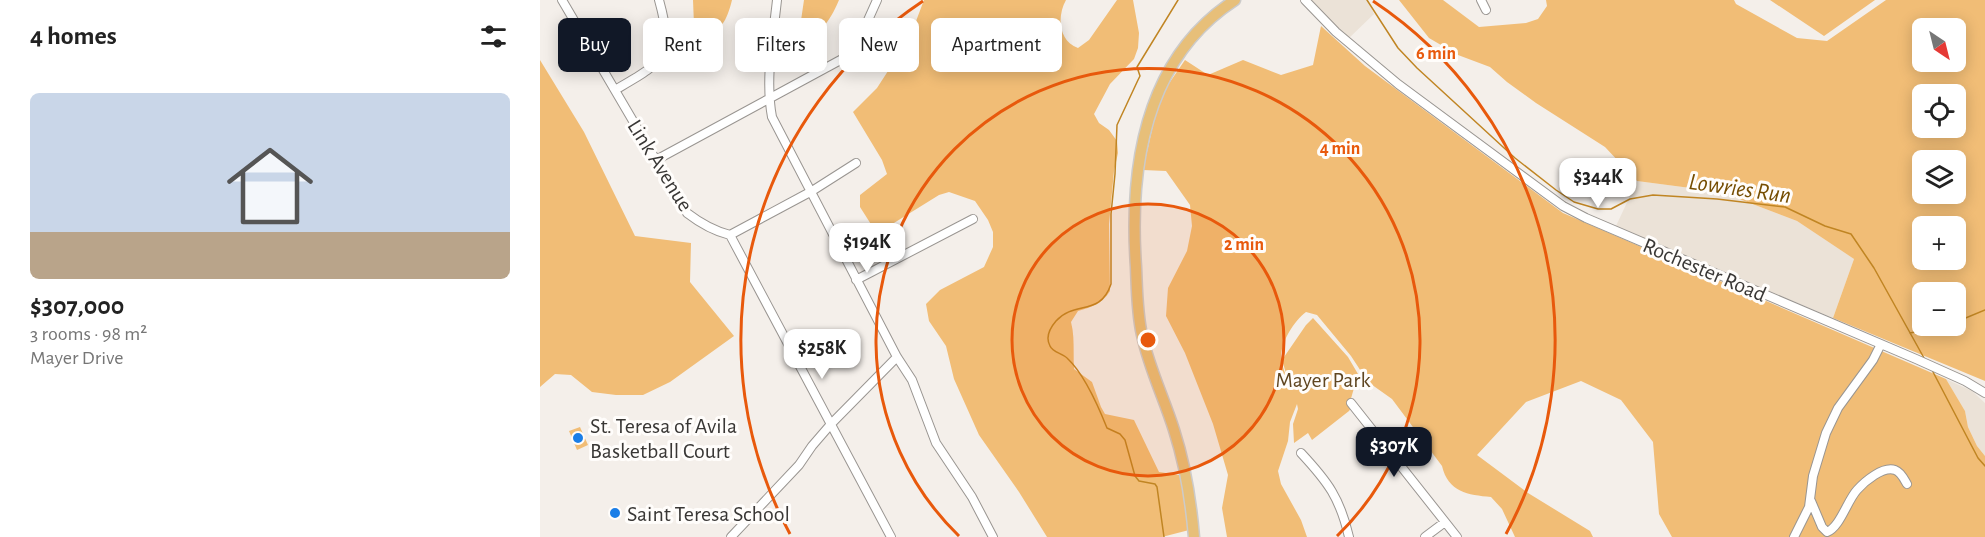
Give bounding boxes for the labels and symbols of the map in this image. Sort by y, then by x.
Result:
north arrow [1912,18,1966,72]
text: 6 min [1416,45,1456,63]
street label: Link Avenue [623,116,697,215]
text: 4 min [1320,140,1360,158]
pin: $344K [1556,158,1640,209]
water label: Lowries Run [1687,170,1793,208]
pin: $194K [825,223,909,274]
street label: Rochester Road [1640,234,1770,306]
text: 2 min [1224,236,1264,254]
pin: $258K [780,329,864,380]
centre of rings [1138,330,1158,350]
park label: Mayer Park [1276,369,1370,391]
place label: St. Teresa of Avila Basketball Court [590,415,737,462]
pin: $307K [1352,427,1436,478]
marker: St. Teresa of Avila Basketball Court [571,431,585,445]
place label: Saint Teresa School [627,503,790,525]
marker: Saint Teresa School [608,506,622,520]

